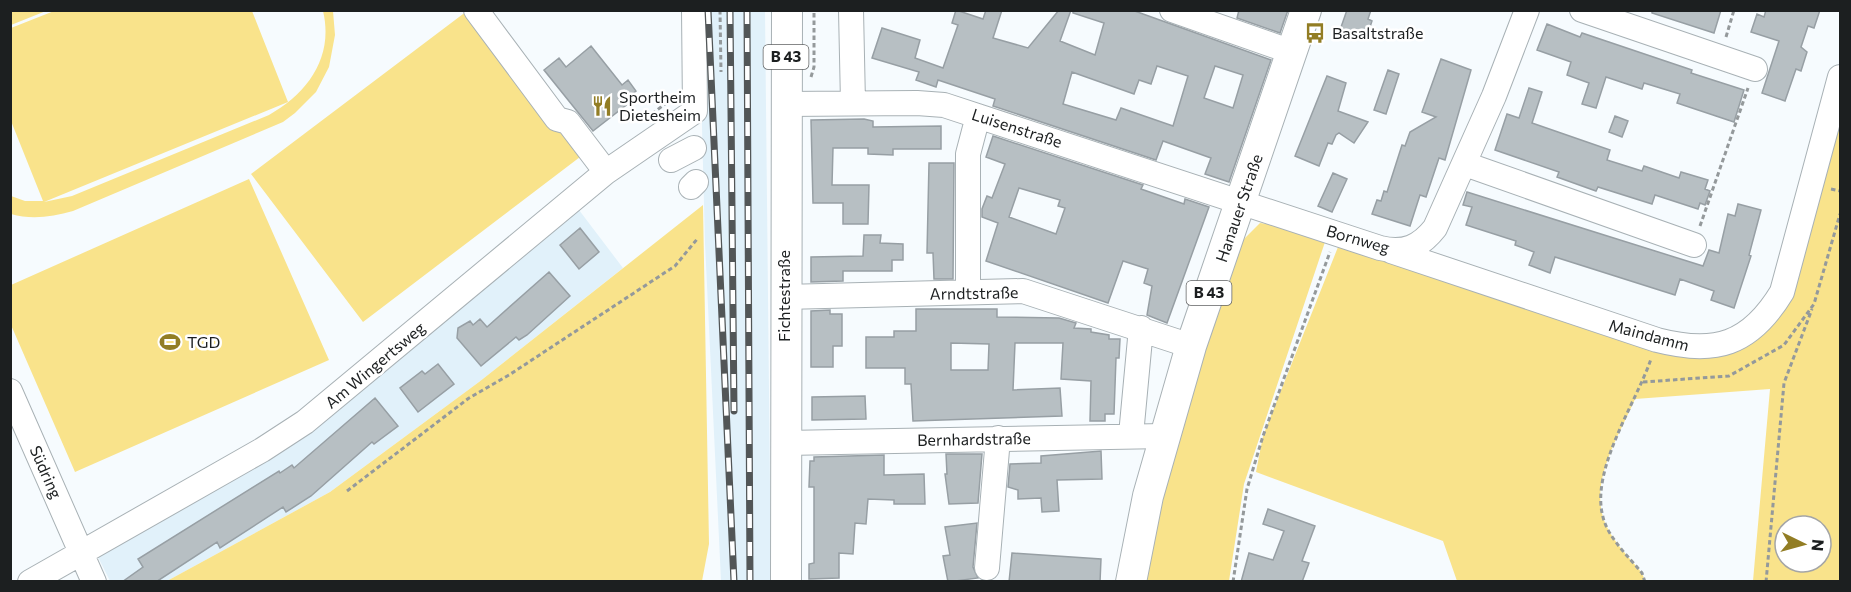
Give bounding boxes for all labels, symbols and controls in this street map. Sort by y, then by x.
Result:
bus stop icon: Basaltstraße [1303,21,1327,45]
place label: Basaltstraße [1332,23,1424,42]
road number: B 43 [764,45,808,69]
place label: Sportheim Dietesheim [619,87,701,124]
restaurant icon: Sportheim Dietesheim [590,94,614,118]
street label: Luisenstraße [970,104,1065,151]
street label: Hanauer Straße [1211,151,1266,264]
street label: Bornweg [1324,220,1392,257]
street label: Fichtestraße [774,250,793,342]
road number: B 43 [1186,281,1232,305]
street label: Arndtstraße [929,282,1019,303]
street label: Maindamm [1607,315,1691,354]
street label: Am Wingertsweg [321,317,429,412]
sports icon: TGD [158,330,182,354]
place label: TGD [187,332,220,351]
street label: Bernhardstraße [917,428,1031,449]
street label: Südring [26,442,67,501]
north arrow [1773,514,1833,574]
text: N [1808,539,1828,552]

